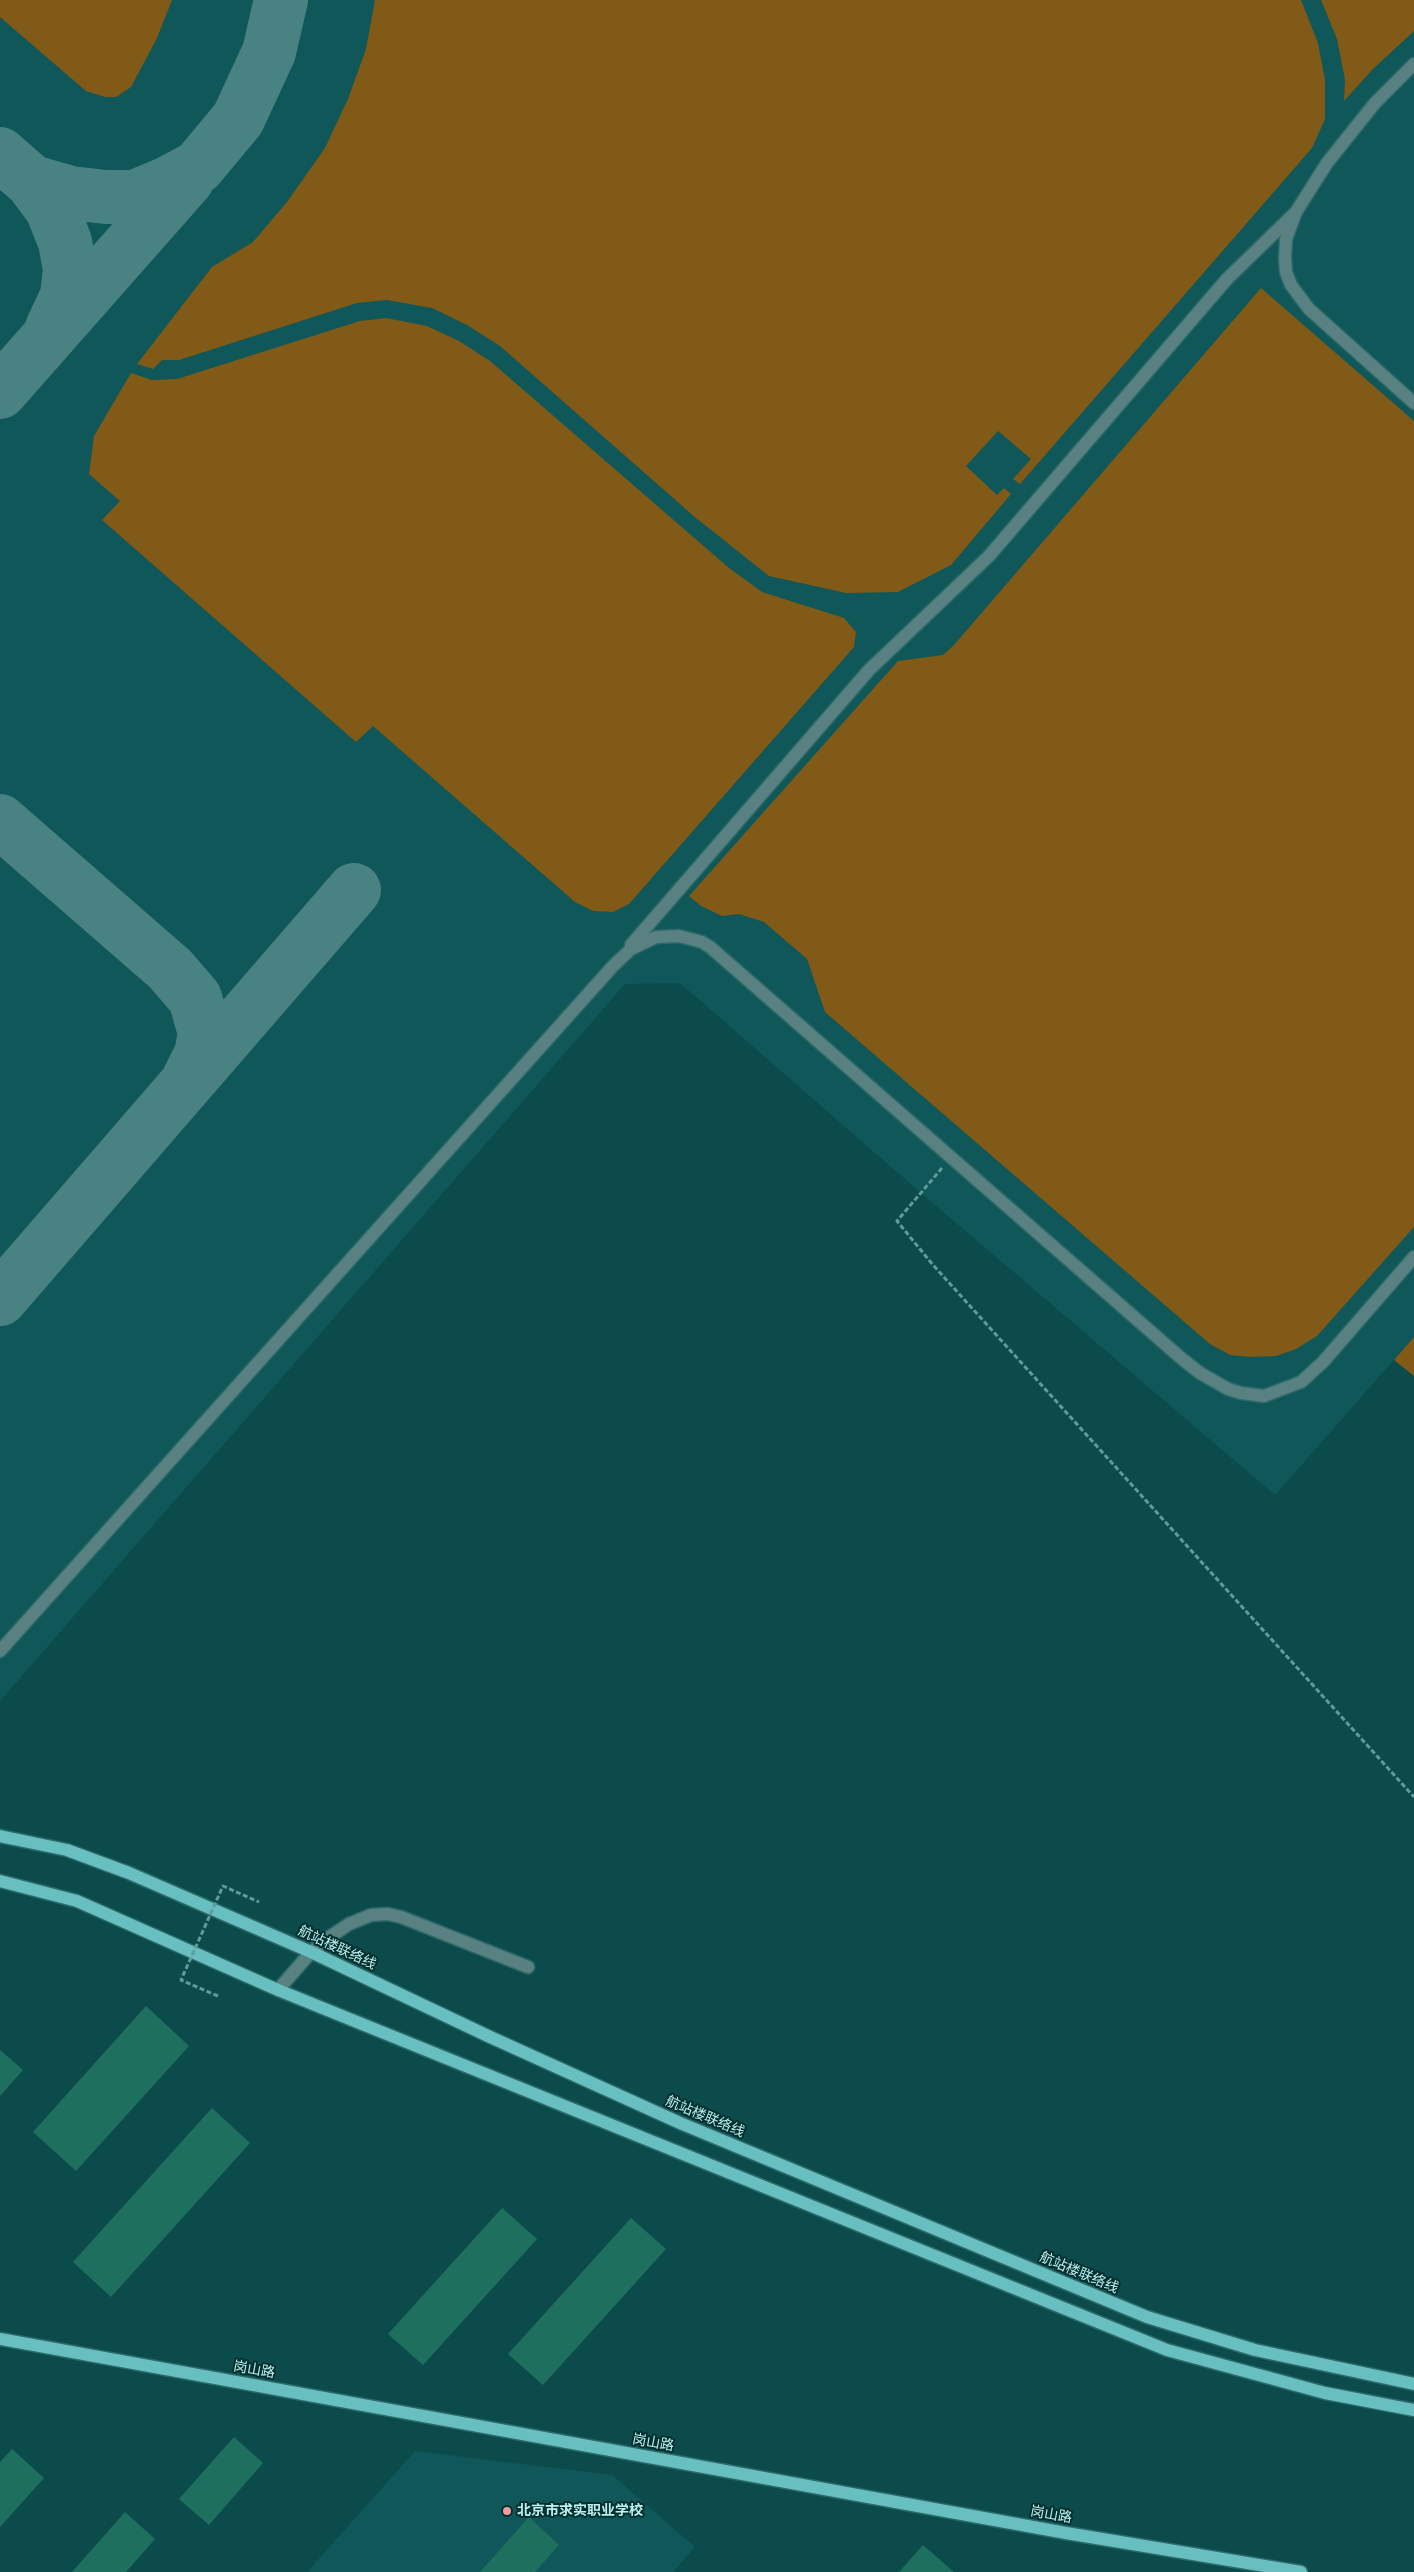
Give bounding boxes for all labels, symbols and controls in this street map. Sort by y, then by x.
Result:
street label: 航站楼联络线 [295,1923,379,1973]
street label: 航站楼联络线 [663,2093,747,2141]
street label: 航站楼联络线 [1037,2249,1121,2297]
street label: 岗山路 [232,2358,276,2382]
street label: 岗山路 [631,2431,675,2455]
place label: 北京市求实职业学校 [517,2503,643,2519]
street label: 岗山路 [1029,2503,1073,2527]
marker: 北京市求实职业学校 [501,2505,513,2517]

